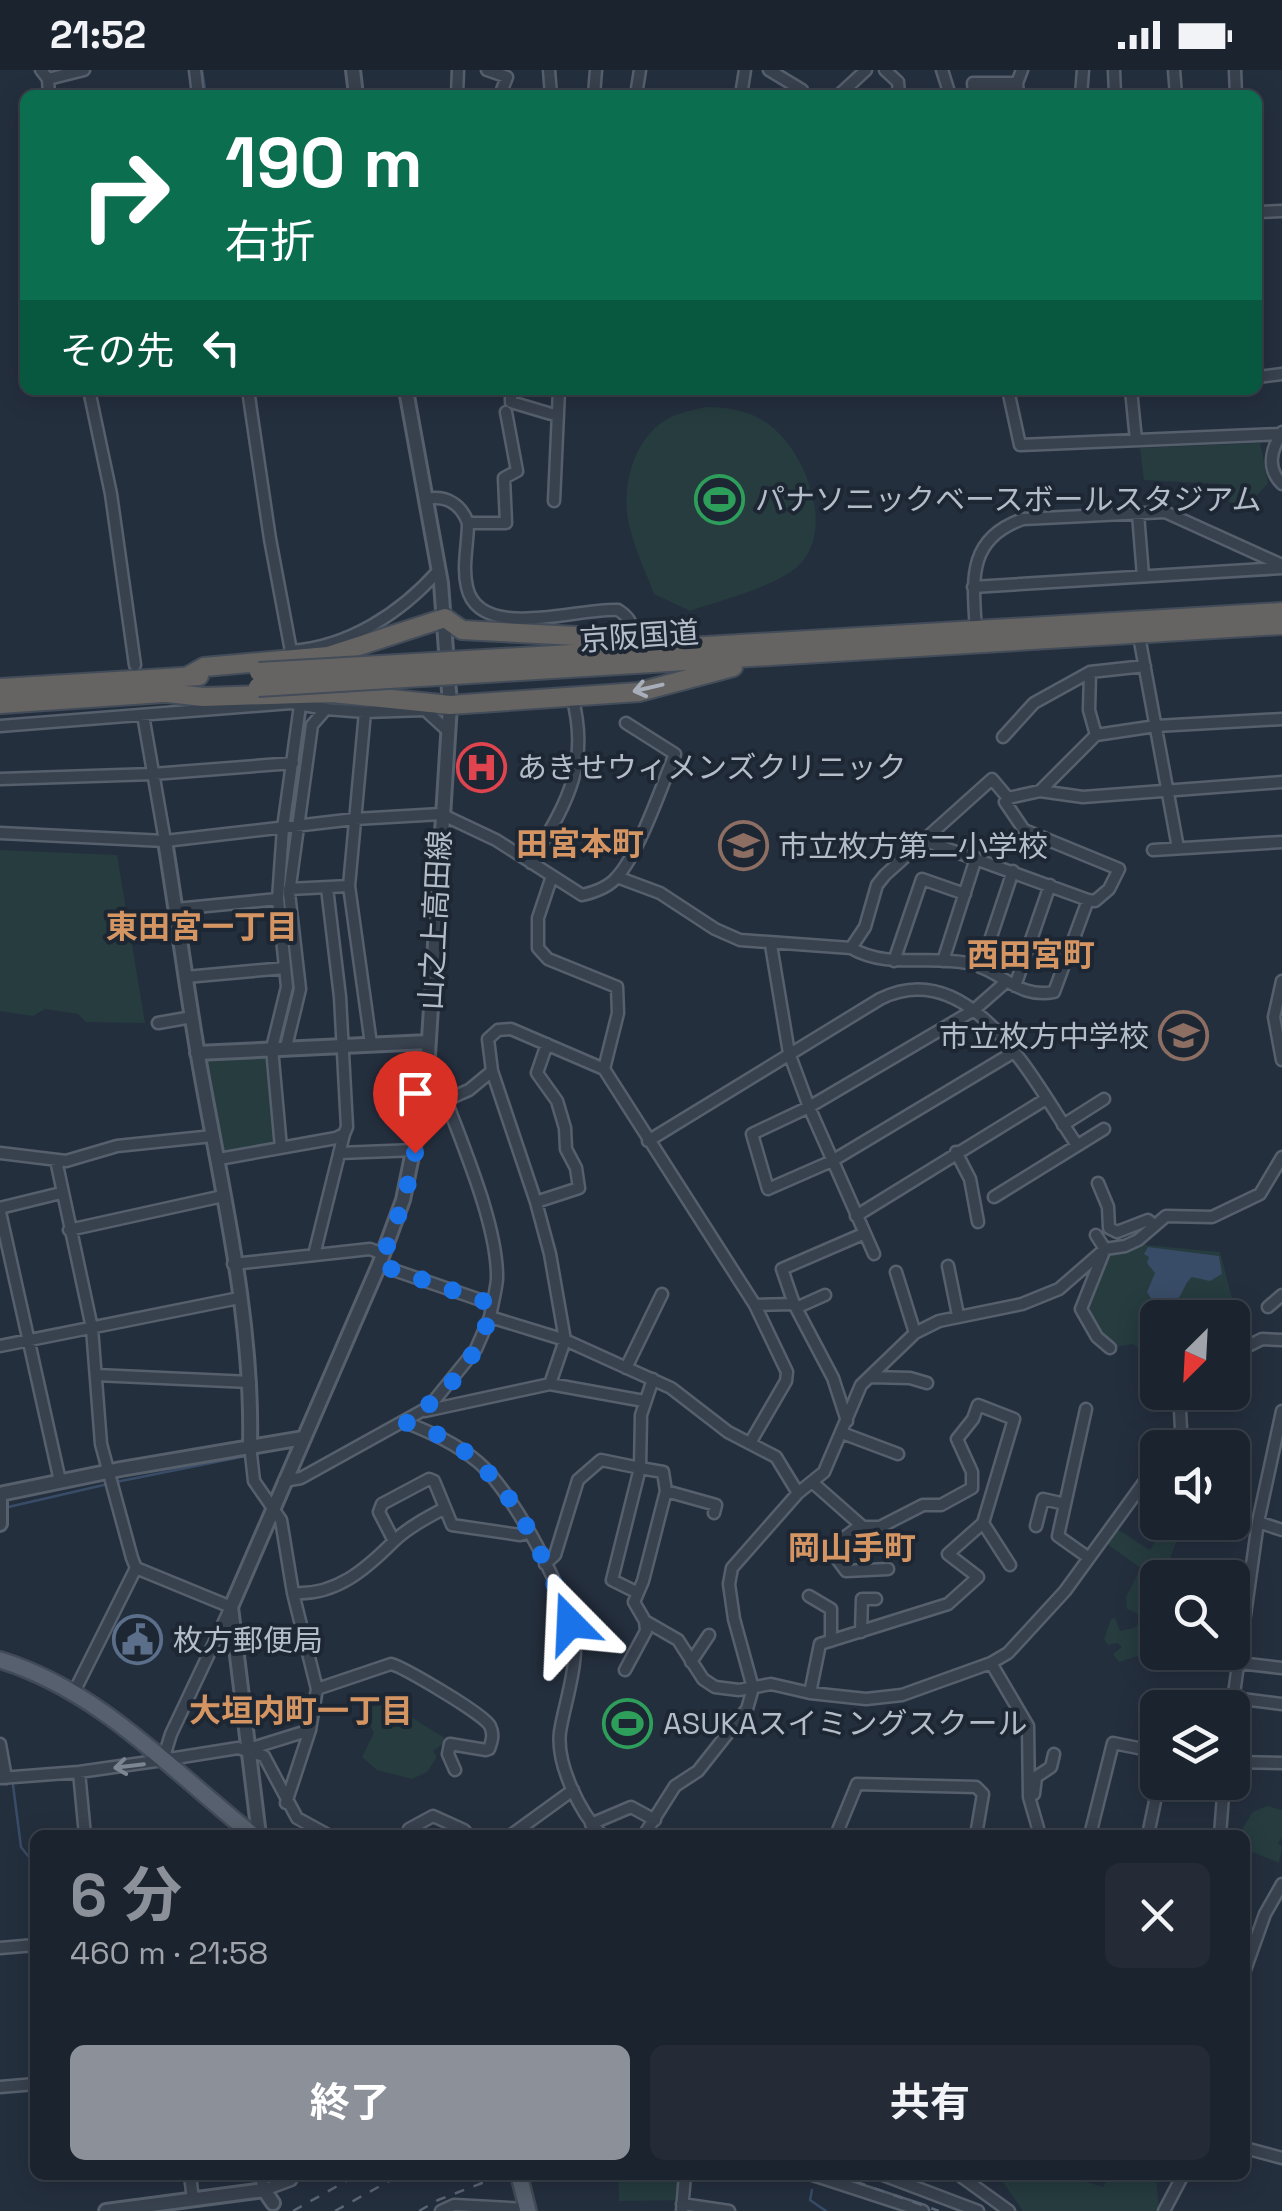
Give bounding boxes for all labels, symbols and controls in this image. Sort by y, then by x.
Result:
text: 21:52 [50,11,146,59]
text: 190 m [225,118,423,207]
icon: right [60,130,190,260]
text: 右折 [225,213,315,270]
icon: left [194,320,249,375]
text: その先 [60,327,174,375]
sports icon: パナソニックベースボールスタジアム [694,473,746,525]
place label: パナソニックベースボールスタジアム [755,480,1261,519]
street label: 京阪国道 [578,612,700,660]
one-way arrow [633,680,665,698]
hospital icon: あきせウィメンズクリニック [456,741,508,793]
place label: あきせウィメンズクリニック [517,748,906,787]
school or university icon: 市立枚方第二小学校 [717,820,769,872]
district label: 田宮本町 [516,824,644,864]
place label: 市立枚方第二小学校 [778,827,1048,866]
street label: 山之上高田線 [411,829,459,1011]
district label: 東田宮一丁目 [106,907,298,947]
district label: 西田宮町 [967,935,1095,975]
school or university icon: 市立枚方中学校 [1158,1010,1210,1062]
place label: 市立枚方中学校 [939,1017,1149,1056]
pin [373,1051,458,1154]
icon: arrive [388,1066,443,1121]
north arrow [1140,1300,1250,1410]
map controls [1140,1300,1250,1800]
button: sound [1140,1430,1250,1540]
district label: 岡山手町 [788,1528,916,1568]
button: search [1140,1560,1250,1670]
position arrow [518,1571,622,1675]
public building icon: 枚方郵便局 [112,1614,164,1666]
place label: 枚方郵便局 [173,1621,323,1660]
button: layers [1140,1690,1250,1800]
district label: 大垣内町一丁目 [189,1691,413,1731]
sports icon: ASUKAスイミングスクール [602,1697,654,1749]
place label: ASUKAスイミングスクール [663,1704,1027,1743]
one-way arrow [113,1757,145,1776]
text: 6 分 [70,1857,182,1934]
button: close [1105,1863,1210,1968]
text: 460 m · 21:58 [70,1933,268,1973]
button: 終了 [70,2045,630,2160]
button: 共有 [650,2045,1210,2160]

